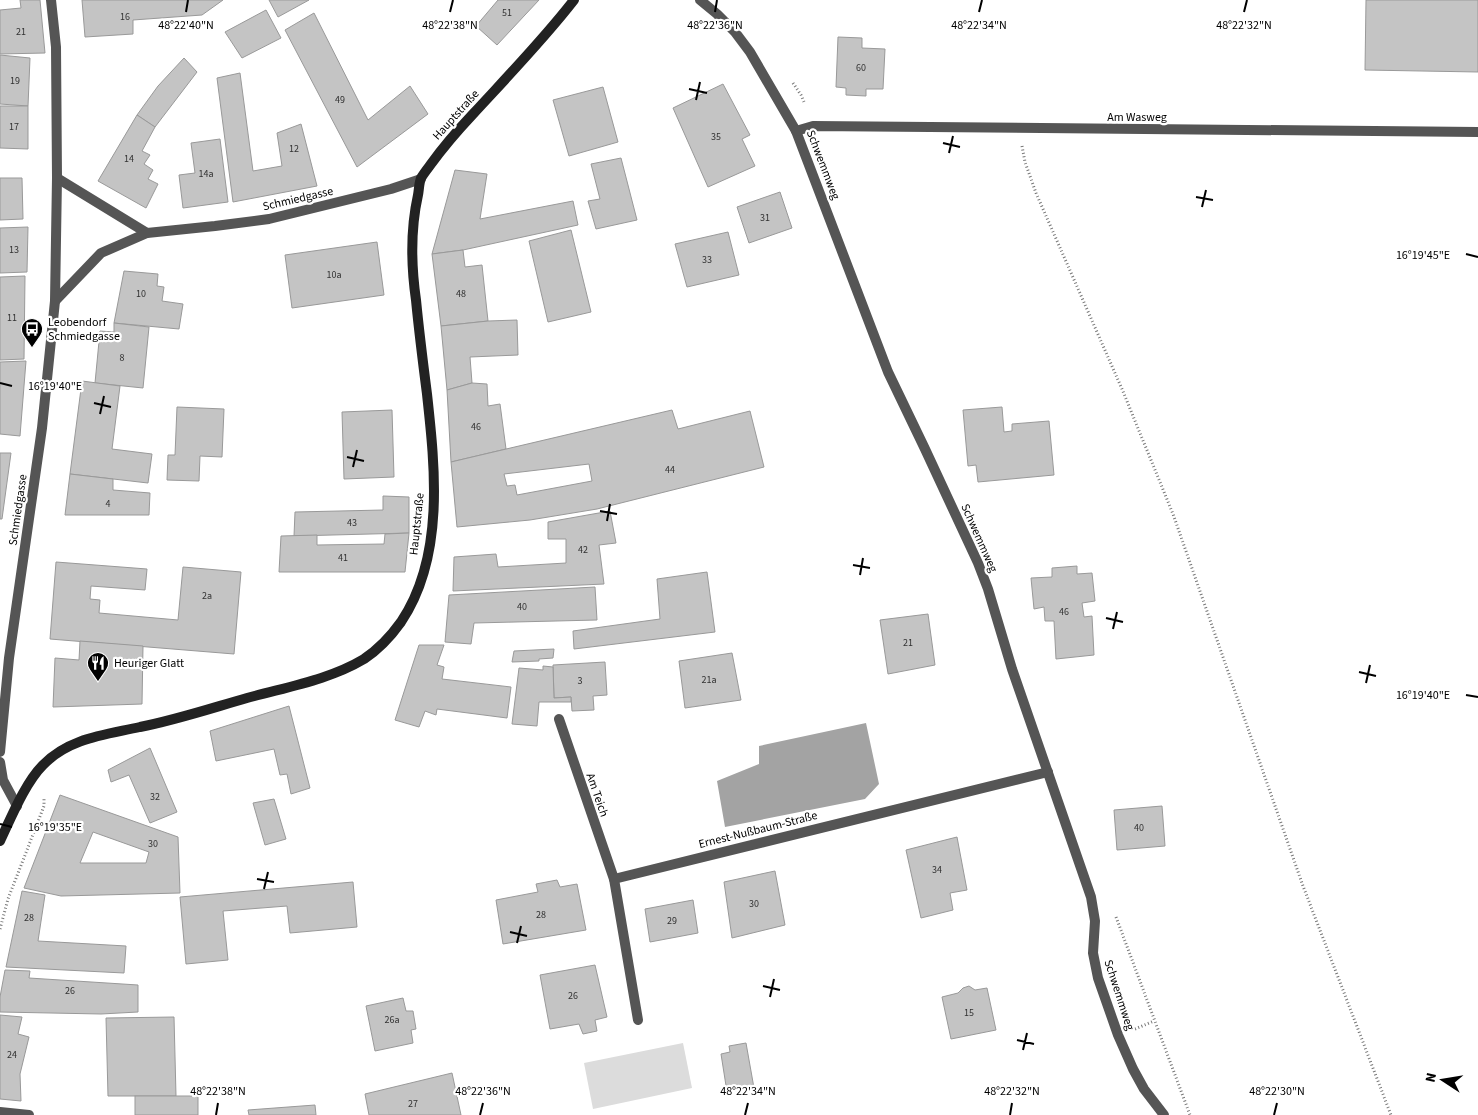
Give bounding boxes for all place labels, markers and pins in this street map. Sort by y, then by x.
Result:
place label: Leobendorf Schmiedgasse [48,314,120,345]
bus stop icon: Leobendorf Schmiedgasse [20,317,44,348]
restaurant icon: Heuriger Glatt [86,651,110,682]
place label: Heuriger Glatt [114,655,184,672]

